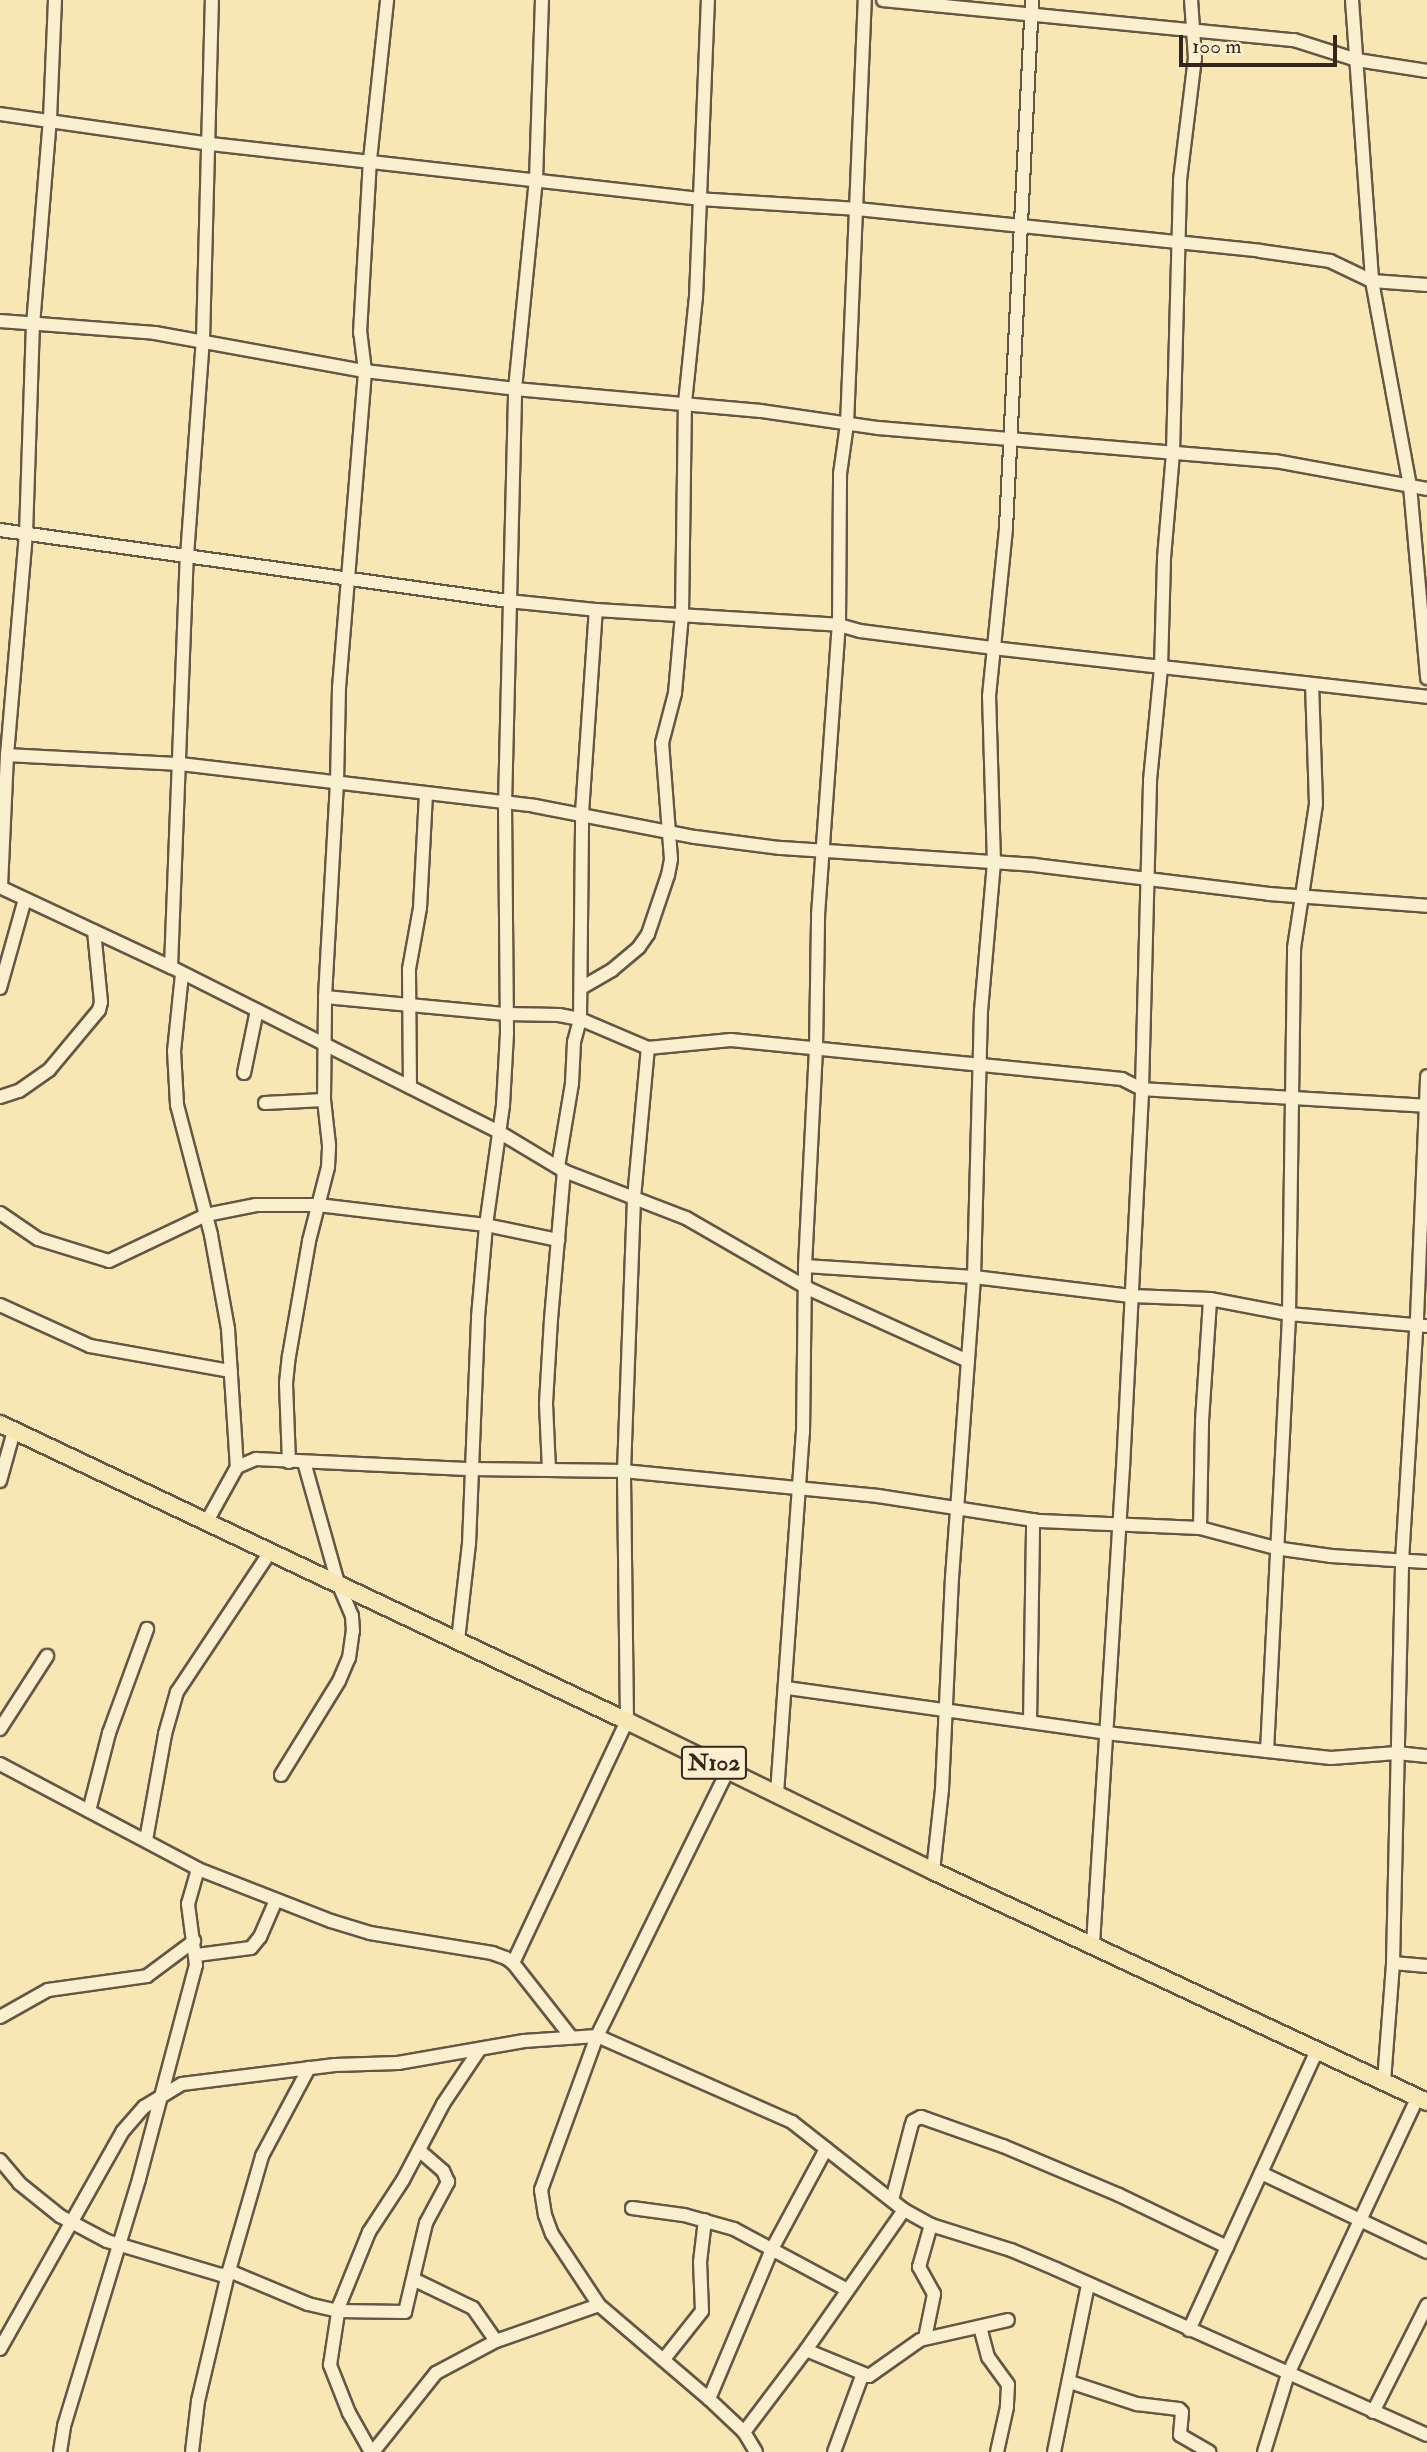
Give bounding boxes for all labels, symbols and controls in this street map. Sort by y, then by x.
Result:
scale bar [1182,21,1340,65]
text: 100 m [1192,33,1242,60]
road number: N102 [681,1744,747,1782]

